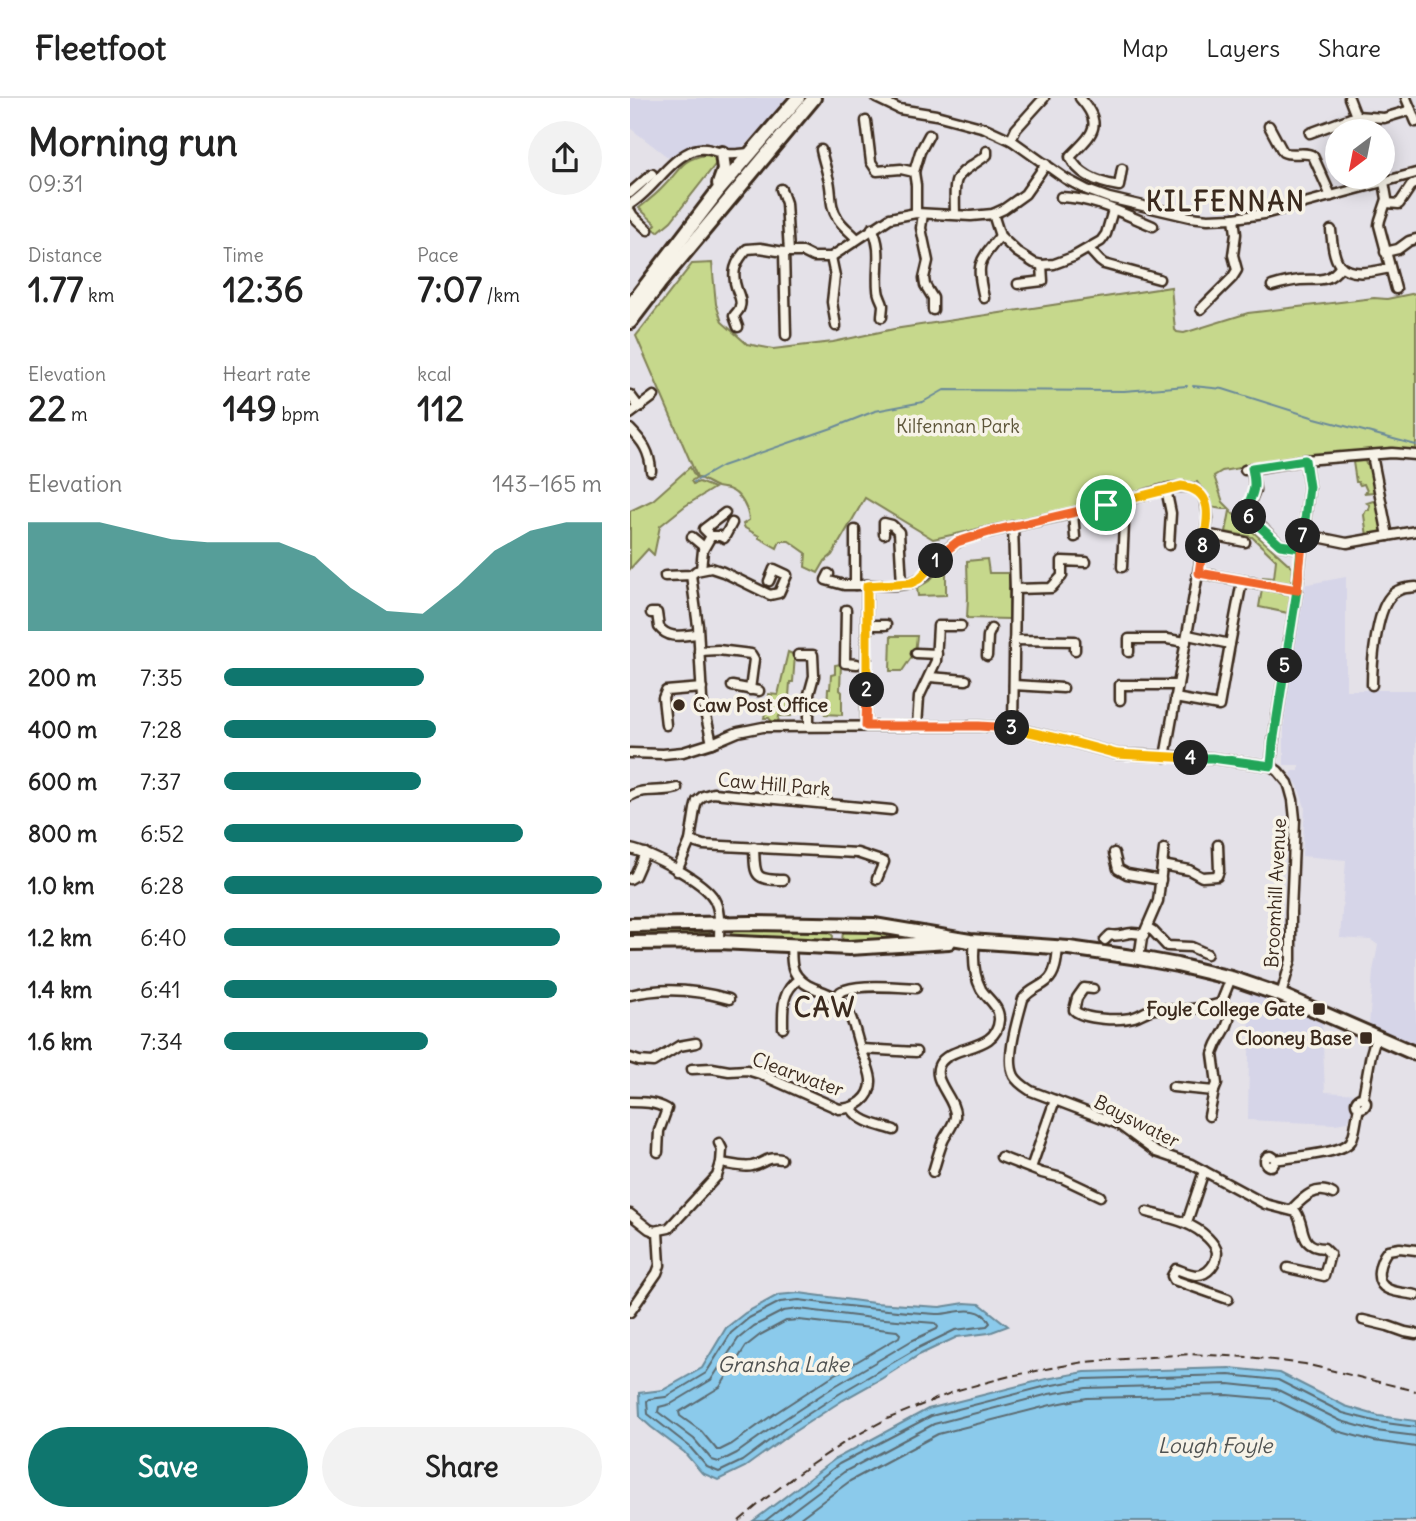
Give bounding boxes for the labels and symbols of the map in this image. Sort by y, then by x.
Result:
north arrow [1325,119,1395,189]
district label: KILFENNAN [1146,185,1306,218]
park label: Kilfennan Park [896,414,1020,438]
pin [1076,475,1136,535]
pin: 6 [1232,500,1266,534]
pin: 7 [1286,518,1320,554]
pin: 8 [1186,528,1220,564]
pin: 1 [918,544,954,578]
pin: 5 [1268,648,1302,684]
pin: 2 [849,672,884,708]
place label: Caw Post Office [693,693,828,717]
marker: Caw Post Office [671,697,687,713]
pin: 3 [994,710,1030,746]
pin: 4 [1174,740,1208,776]
street label: Caw Hill Park [717,767,832,801]
street label: Broomhill Avenue [1259,817,1291,969]
district label: CAW [794,991,856,1024]
place label: Foyle College Gate [1146,997,1305,1021]
marker: Foyle College Gate [1311,1001,1327,1017]
place label: Clooney Base [1235,1026,1352,1050]
marker: Clooney Base [1358,1030,1374,1046]
street label: Clearwater [749,1046,847,1102]
street label: Bayswater [1090,1089,1184,1153]
water label: Gransha Lake [717,1351,850,1378]
water label: Lough Foyle [1158,1432,1274,1459]

